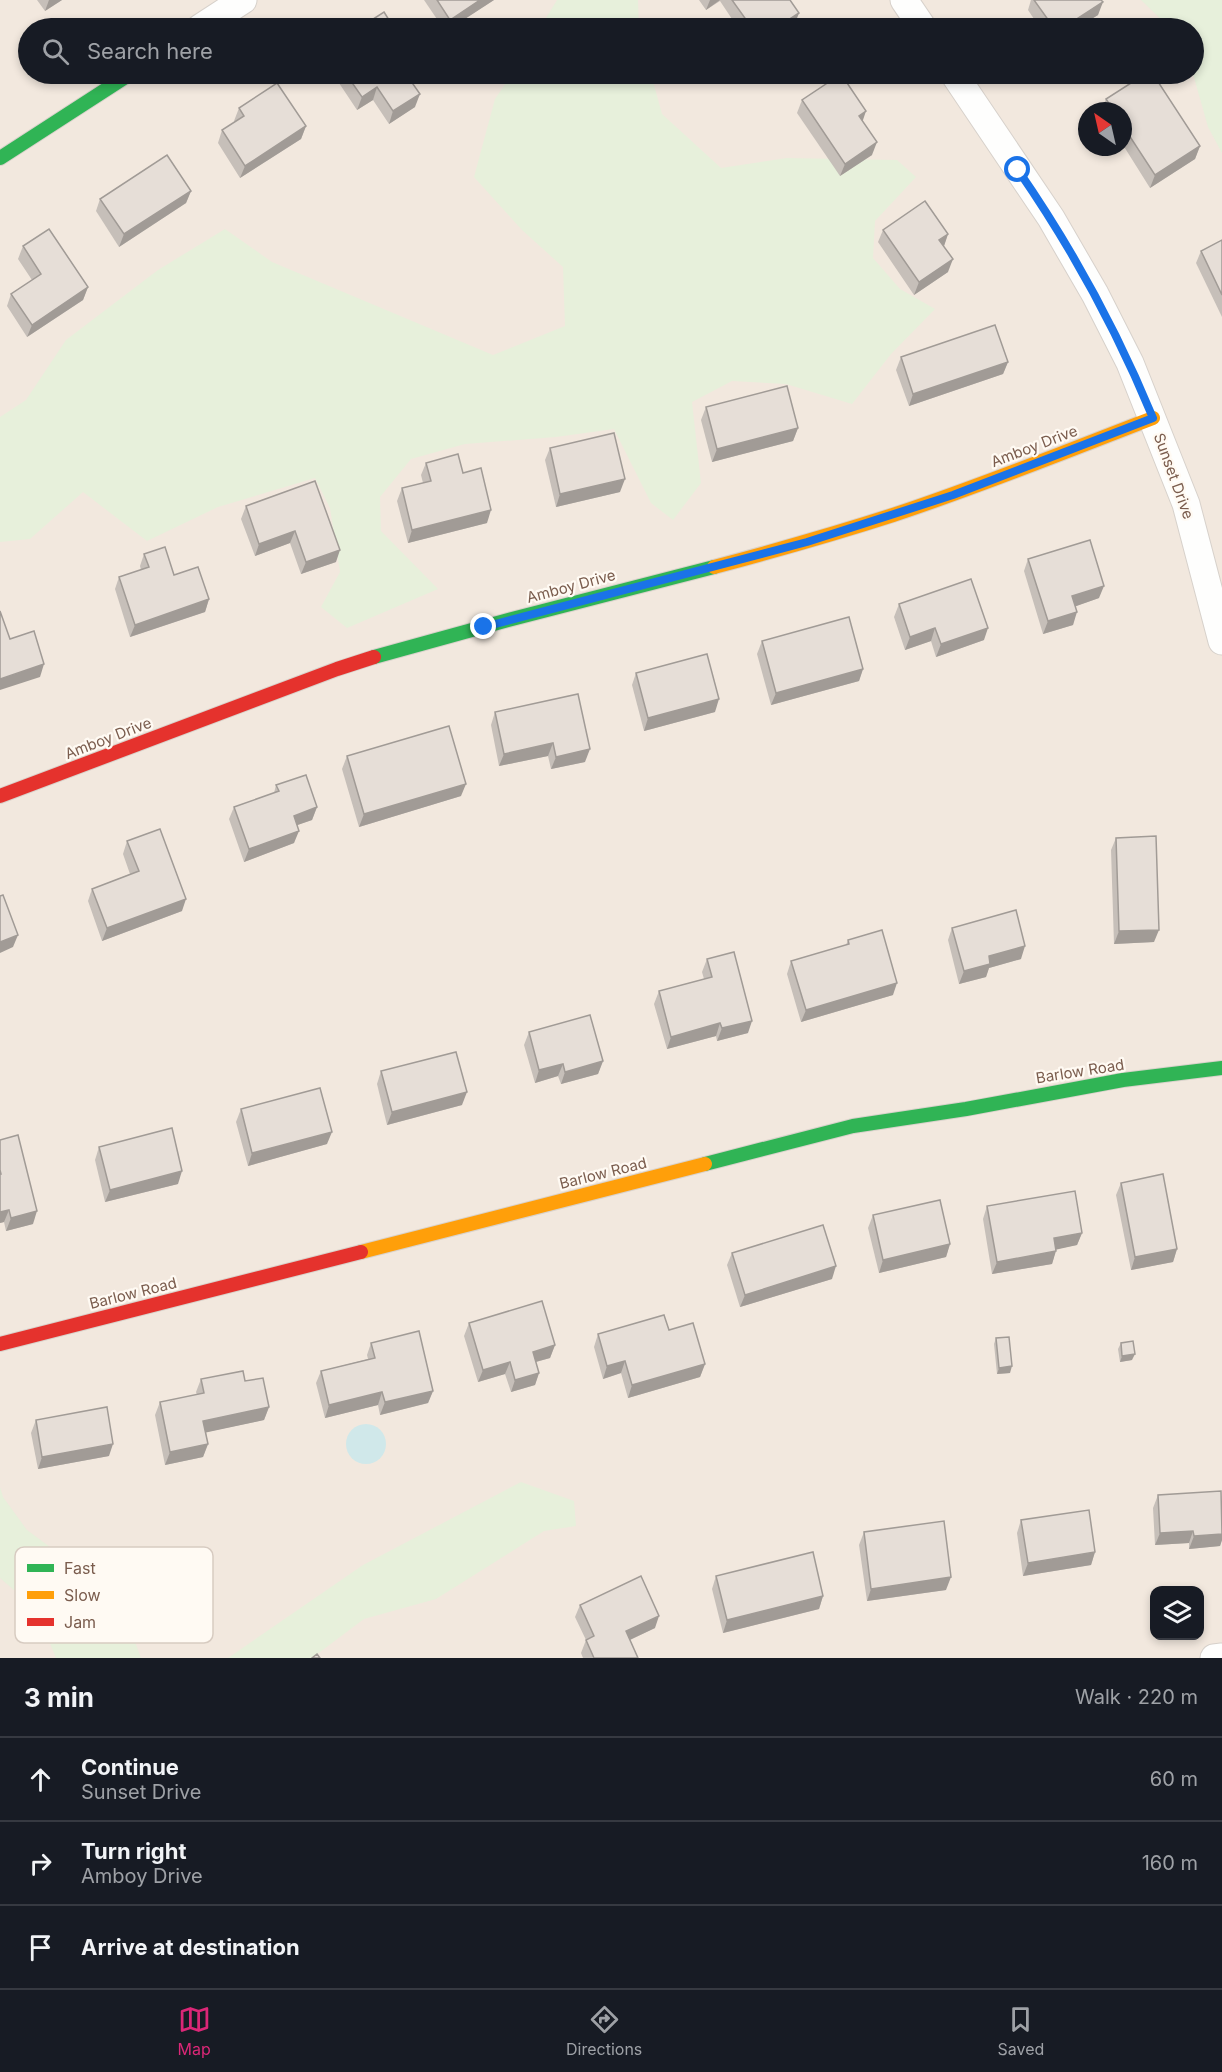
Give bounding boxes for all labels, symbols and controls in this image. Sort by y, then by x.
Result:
search box [18,18,1204,84]
icon: search [39,35,72,68]
text: Search here [87,38,213,64]
north arrow [1078,102,1132,156]
route start [1004,156,1030,182]
street label: Amboy Drive [988,421,1080,471]
street label: Sunset Drive [1150,430,1198,522]
street label: Amboy Drive [524,565,618,607]
route end [470,613,496,639]
street label: Amboy Drive [62,713,154,763]
street label: Barlow Road [1034,1055,1126,1087]
street label: Barlow Road [557,1153,649,1193]
street label: Barlow Road [87,1273,179,1313]
legend [15,1547,213,1643]
text: Fast [64,1558,96,1578]
text: Slow [64,1585,101,1605]
map controls [1150,1586,1204,1640]
button: layers [1150,1586,1204,1640]
text: Jam [64,1612,96,1632]
text: 3 min [24,1682,94,1713]
text: Walk · 220 m [1075,1685,1198,1709]
text: Continue [81,1754,179,1780]
icon: ahead [24,1763,57,1796]
text: 60 m [1150,1767,1198,1791]
text: Sunset Drive [81,1780,202,1804]
text: Turn right [81,1838,187,1864]
icon: right [24,1847,57,1880]
text: 160 m [1142,1851,1198,1875]
text: Amboy Drive [81,1864,203,1888]
icon: arrive [24,1931,57,1964]
text: Arrive at destination [81,1934,300,1960]
tab: Map [178,2003,211,2059]
tab: Directions [566,2003,642,2059]
tab: Saved [998,2003,1044,2059]

